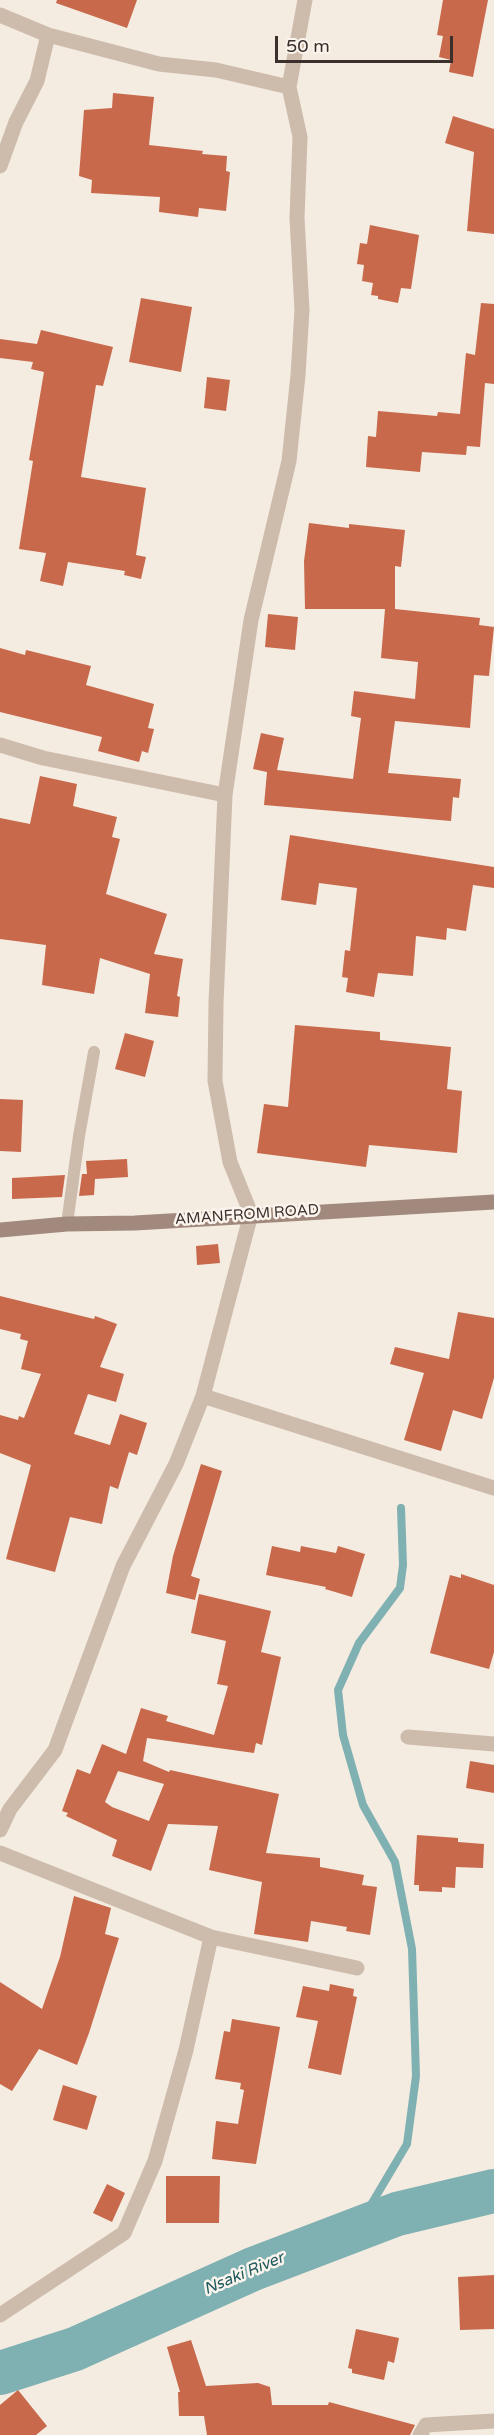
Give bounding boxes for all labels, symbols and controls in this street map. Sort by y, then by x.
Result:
scale bar [278,24,456,62]
text: 50 m [286,35,330,57]
street label: AMANFROM ROAD [174,1201,320,1229]
water label: Nsaki River [201,2249,287,2299]

